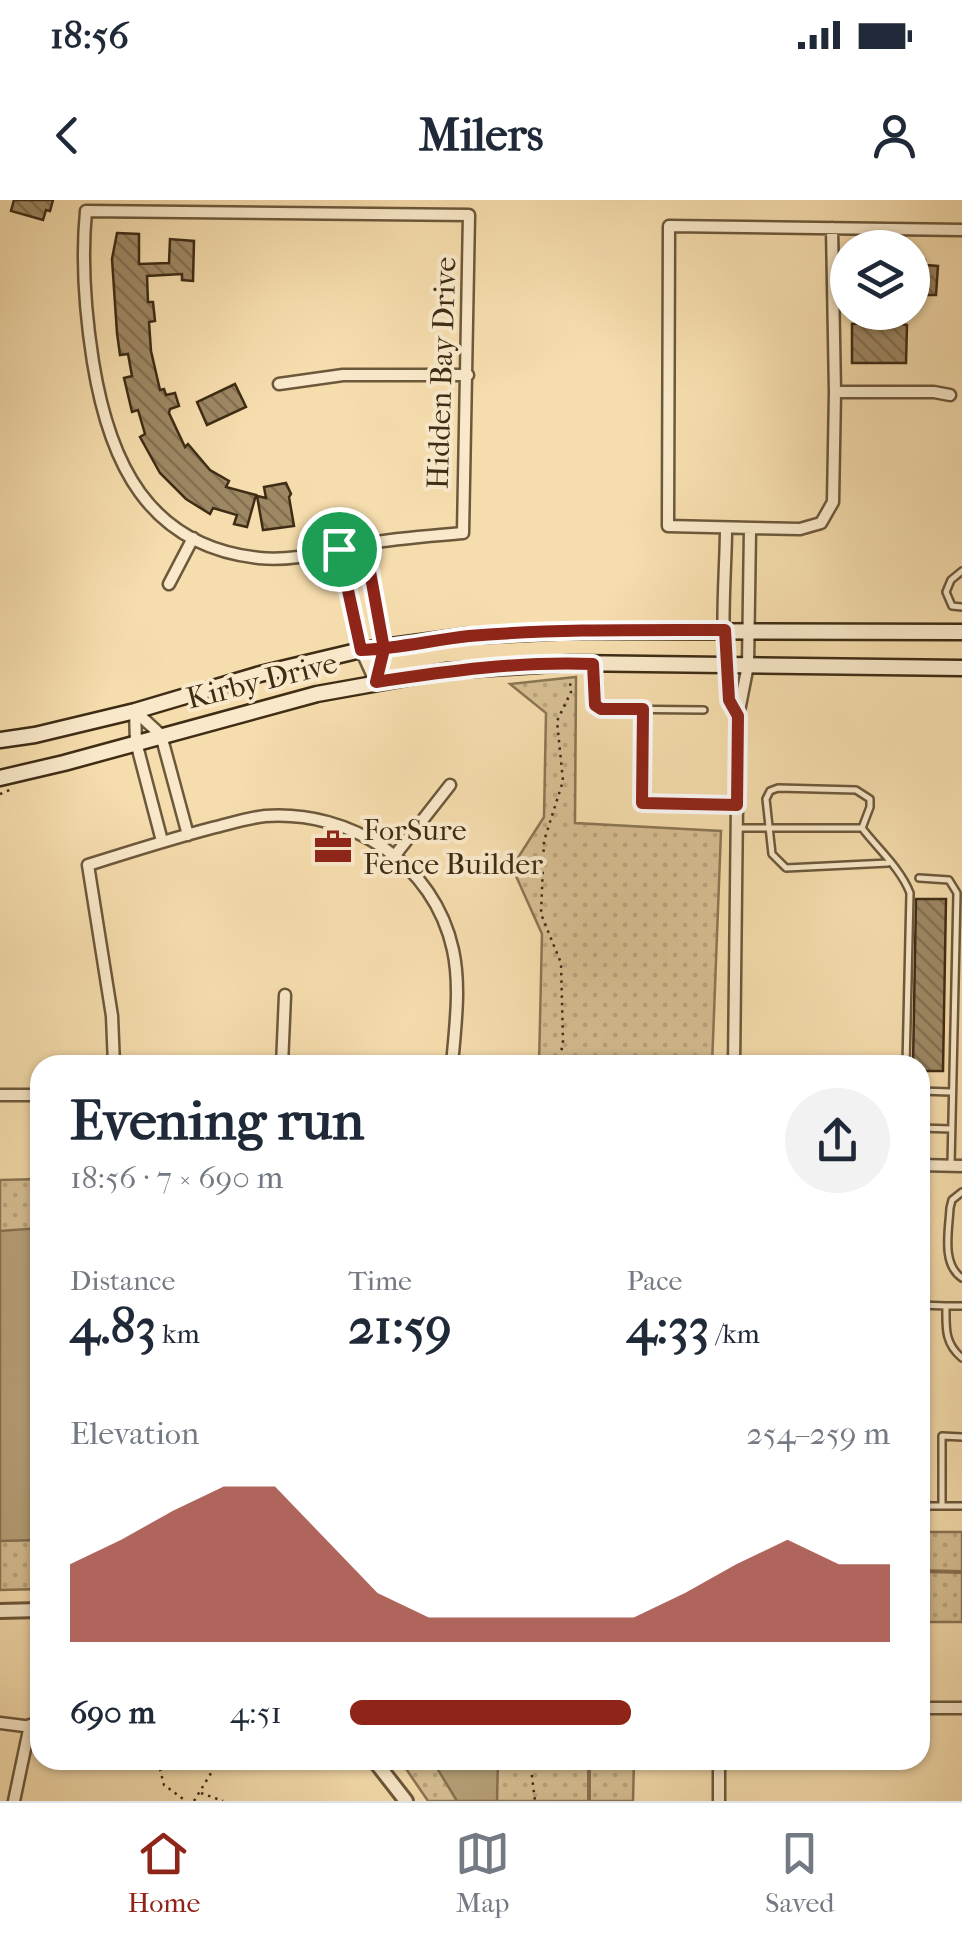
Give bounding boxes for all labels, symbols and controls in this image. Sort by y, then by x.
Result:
text: 18:56 [50,13,129,58]
icon: back [40,108,95,163]
icon: person [867,108,922,163]
text: Milers [419,109,543,162]
map controls [830,230,930,330]
button: layers [830,230,930,330]
street label: Hidden Bay Drive [420,256,464,490]
pin [297,507,382,592]
icon: arrive [312,522,367,577]
street label: Kirby Drive [183,645,341,717]
place label: ForSure Fence Builder [363,813,543,882]
office icon: ForSure Fence Builder [312,826,354,868]
button: share [785,1088,890,1193]
text: Evening run [70,1089,364,1153]
text: 18:56 · 7 × 690 m [70,1159,283,1196]
text: Distance [70,1264,175,1297]
text: Time [348,1264,412,1297]
text: Pace [627,1264,682,1297]
text: 4.83 [70,1297,156,1356]
text: 21:59 [348,1297,452,1356]
text: 4:33 [627,1297,709,1356]
text: km [156,1317,200,1350]
text: /km [709,1317,760,1350]
text: Elevation [70,1415,199,1452]
text: 254–259 m [746,1415,890,1452]
text: 690 m [70,1694,155,1731]
text: 4:51 [230,1694,282,1731]
tab: Home [127,1826,200,1919]
tab: Map [455,1826,510,1919]
tab: Saved [765,1826,835,1919]

